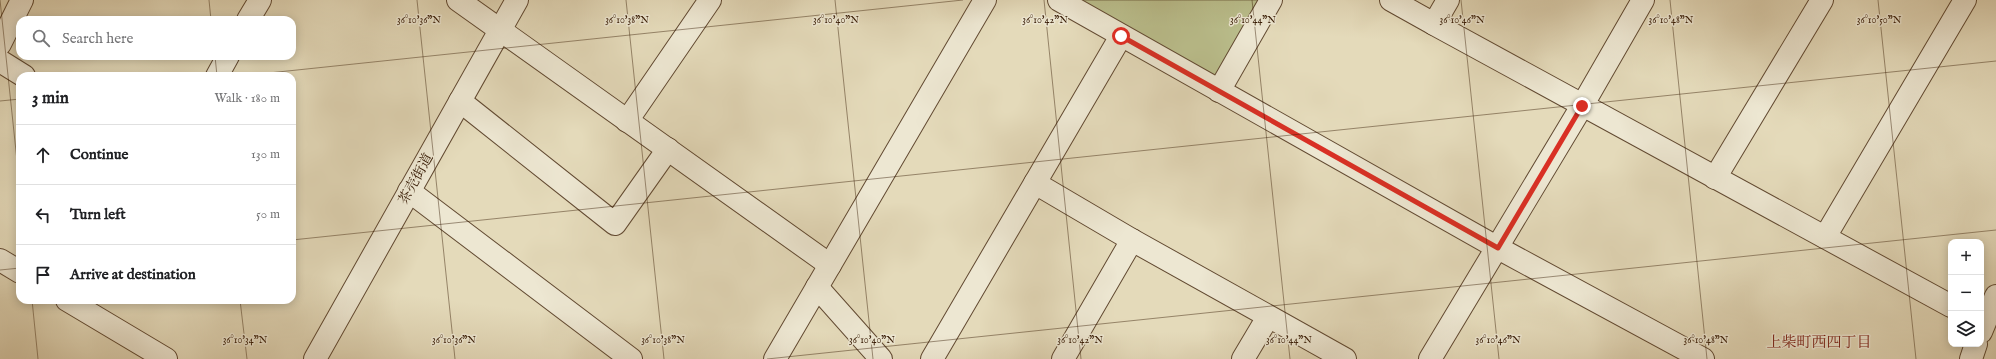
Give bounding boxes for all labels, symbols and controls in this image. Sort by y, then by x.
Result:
text: 36°10'36"N [397,14,441,27]
text: 36°10'38"N [605,14,649,27]
text: 36°10'40"N [813,14,859,27]
text: 36°10'42"N [1022,14,1068,27]
text: 36°10'44"N [1230,14,1276,27]
text: 36°10'46"N [1439,14,1485,27]
text: 36°10'48"N [1649,14,1694,27]
text: 36°10'50"N [1857,14,1902,27]
search box [16,16,296,60]
icon: search [30,27,52,49]
route start [1112,27,1130,45]
text: Search here [62,29,133,48]
text: 3 min [32,88,69,109]
text: Walk · 180 m [215,90,280,107]
route end [1573,97,1591,115]
icon: ahead [32,144,54,166]
text: Continue [70,145,128,164]
text: 130 m [251,146,280,163]
street label: 茶売街道 [395,150,437,208]
icon: left [32,204,54,226]
text: Turn left [70,205,126,224]
text: 50 m [256,206,280,223]
map controls [1948,239,1984,347]
button: + [1948,239,1984,275]
icon: arrive [32,264,54,286]
text: Arrive at destination [70,265,196,284]
button: − [1948,275,1984,311]
button: layers [1948,311,1984,347]
district label: 上柴町西四丁目 [1766,333,1872,352]
text: 36°10'34"N [223,334,268,347]
text: 36°10'36"N [432,334,476,347]
text: 36°10'38"N [641,334,685,347]
text: 36°10'40"N [849,334,895,347]
text: 36°10'42"N [1057,334,1103,347]
text: 36°10'44"N [1266,334,1312,347]
text: 36°10'46"N [1475,334,1521,347]
text: 36°10'48"N [1684,334,1729,347]

